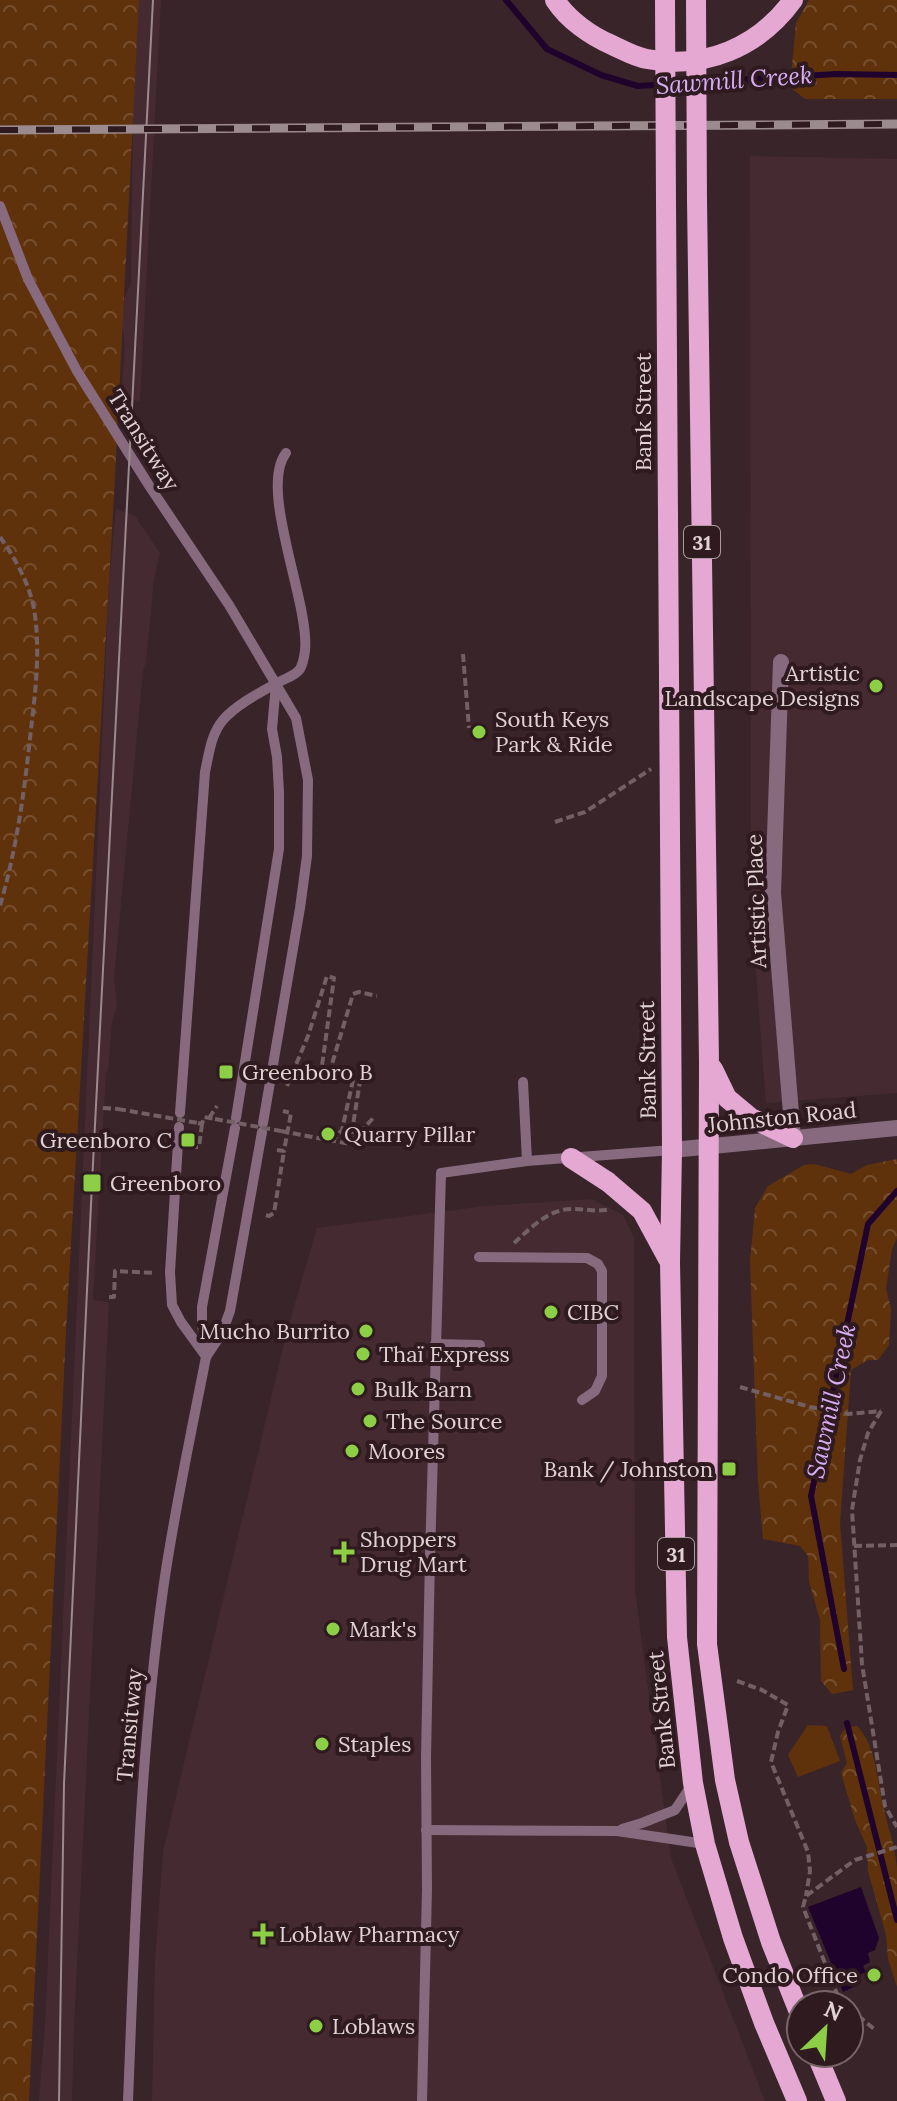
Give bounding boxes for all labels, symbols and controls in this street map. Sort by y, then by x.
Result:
water label: Sawmill Creek [655,59,813,101]
street label: Bank Street [629,352,657,471]
street label: Transitway [102,384,186,496]
road number: 31 [684,526,720,558]
place label: Artistic Landscape Designs [665,659,860,712]
marker: Artistic Landscape Designs [867,677,885,695]
place label: South Keys Park & Ride [495,705,613,758]
marker: South Keys Park & Ride [470,723,488,741]
street label: Artistic Place [740,833,772,970]
street label: Bank Street [632,1000,662,1119]
place label: Greenboro B [242,1058,373,1086]
marker: Greenboro B [217,1063,235,1081]
street label: Johnston Road [705,1095,858,1139]
place label: Quarry Pillar [344,1120,476,1148]
marker: Quarry Pillar [319,1125,337,1143]
place label: Greenboro C [40,1126,172,1154]
marker: Greenboro C [179,1131,197,1149]
place label: Greenboro [110,1169,221,1197]
marker: Greenboro [81,1172,103,1194]
place label: CIBC [567,1298,619,1326]
marker: CIBC [542,1303,560,1321]
place label: Mucho Burrito [199,1317,350,1345]
water label: Sawmill Creek [799,1321,863,1481]
marker: Mucho Burrito [357,1322,375,1340]
place label: Thaï Express [379,1340,510,1368]
marker: Thaï Express [354,1345,372,1363]
place label: Bulk Barn [374,1375,472,1403]
marker: Bulk Barn [349,1380,367,1398]
place label: The Source [386,1407,502,1435]
marker: The Source [361,1412,379,1430]
place label: Moores [368,1437,445,1465]
marker: Moores [343,1442,361,1460]
place label: Bank / Johnston [544,1455,713,1483]
marker: Bank / Johnston [720,1460,738,1478]
place label: Shoppers Drug Mart [360,1525,467,1578]
road number: 31 [658,1538,694,1570]
marker: Shoppers Drug Mart [335,1543,353,1561]
place label: Mark's [349,1615,417,1643]
marker: Mark's [324,1620,342,1638]
street label: Bank Street [641,1649,681,1770]
street label: Transitway [110,1667,148,1783]
place label: Staples [338,1730,411,1758]
marker: Staples [313,1735,331,1753]
place label: Loblaw Pharmacy [279,1920,460,1948]
marker: Loblaw Pharmacy [254,1925,272,1943]
place label: Condo Office [722,1961,858,1989]
marker: Condo Office [865,1966,883,1984]
north arrow [785,1989,865,2069]
text: N [820,1995,847,2027]
place label: Loblaws [332,2012,415,2040]
marker: Loblaws [307,2017,325,2035]

